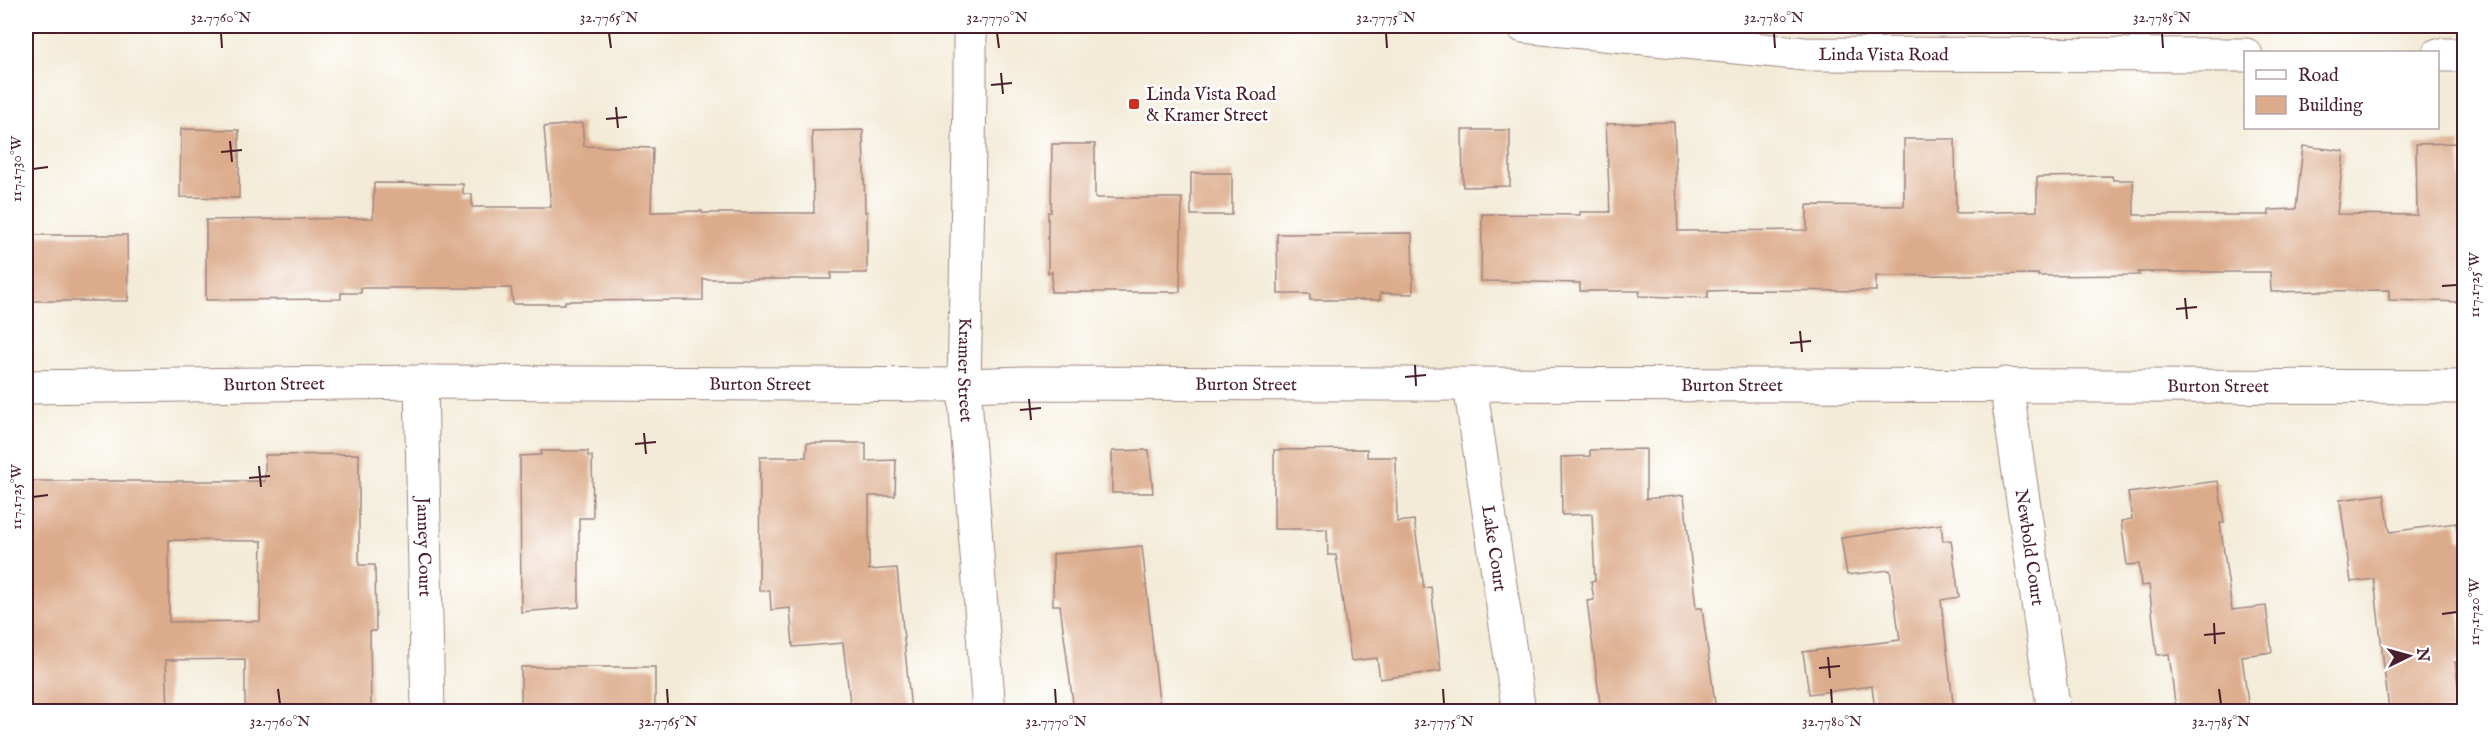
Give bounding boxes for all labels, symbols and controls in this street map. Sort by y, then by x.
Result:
text: 32.7760°N [191,8,251,27]
text: 32.7765°N [580,8,638,27]
text: 32.7770°N [966,8,1028,27]
text: 32.7775°N [1356,8,1416,27]
text: 32.7780°N [1744,8,1804,27]
text: 32.7785°N [2133,8,2191,27]
street label: Linda Vista Road [1819,44,1949,67]
legend [2244,51,2439,129]
text: Road [2298,65,2339,88]
place label: Linda Vista Road & Kramer Street [1146,84,1276,128]
text: Building [2298,95,2363,118]
marker: Linda Vista Road & Kramer Street [1127,97,1141,111]
text: 117.1730°W [7,135,26,202]
text: 117.1725°W [2465,252,2484,318]
street label: Kramer Street [951,317,977,423]
street label: Burton Street [223,373,325,398]
street label: Burton Street [709,374,811,397]
street label: Burton Street [1195,374,1297,397]
street label: Burton Street [1681,375,1783,398]
street label: Burton Street [2167,376,2269,399]
text: 117.1725°W [7,464,26,530]
street label: Newbold Court [2009,488,2048,607]
street label: Janney Court [410,495,436,597]
street label: Lake Court [1475,504,1511,593]
text: 117.1720°W [2465,578,2484,646]
north arrow [2379,626,2439,686]
text: N [2411,646,2433,663]
text: 32.7760°N [250,712,310,731]
text: 32.7765°N [639,712,697,731]
text: 32.7770°N [1025,712,1087,731]
text: 32.7775°N [1414,712,1474,731]
text: 32.7780°N [1802,712,1862,731]
text: 32.7785°N [2192,712,2250,731]

